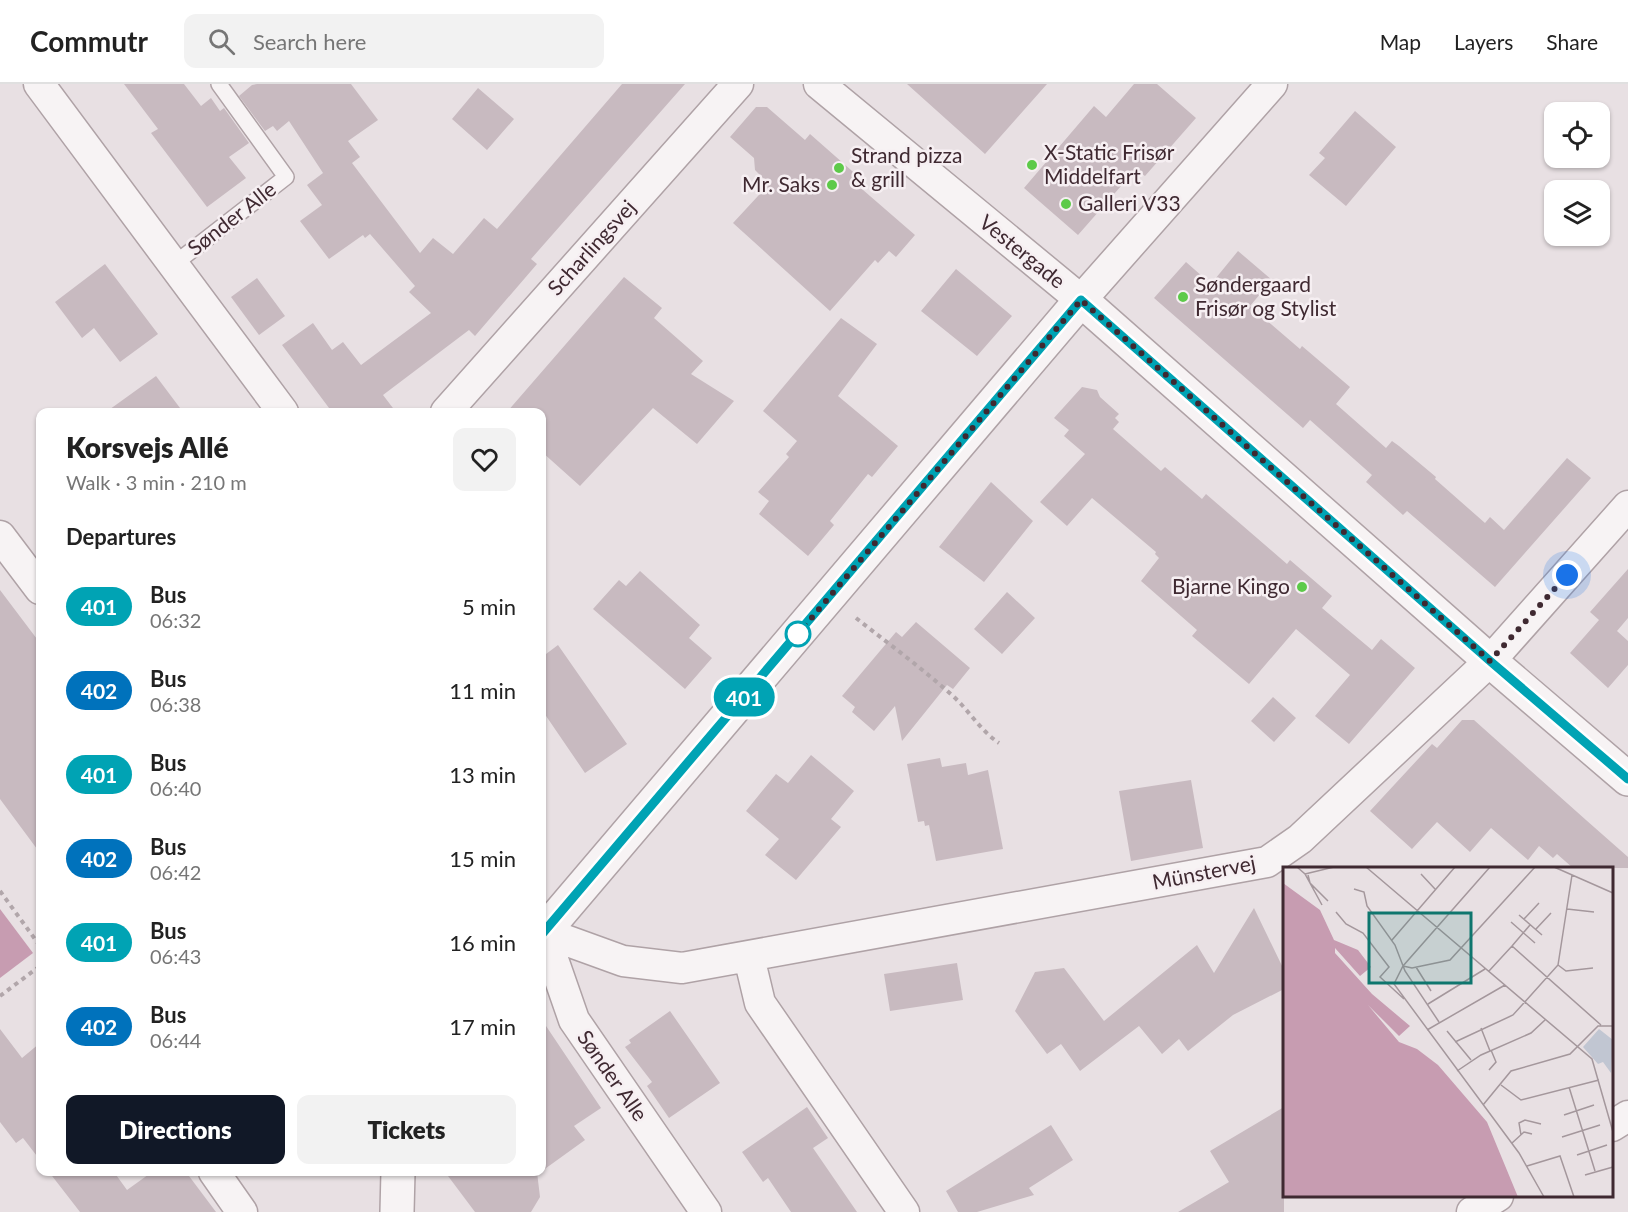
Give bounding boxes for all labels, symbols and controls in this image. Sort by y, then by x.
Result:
search box [184,14,604,68]
text: Commutr [30,24,148,58]
icon: search [205,25,238,58]
text: Search here [253,28,366,55]
text: Map [1380,29,1421,54]
text: Layers [1454,29,1513,54]
text: Share [1546,29,1598,54]
map controls [1544,102,1610,246]
button: locate [1544,102,1610,168]
place label: X-Static Frisør Middelfart [1044,139,1175,188]
place label: Strand pizza & grill [851,142,962,191]
marker: X-Static Frisør Middelfart [1025,158,1039,172]
marker: Strand pizza & grill [832,161,846,175]
place label: Mr. Saks [742,171,820,196]
street label: Sønder Alle [182,176,280,260]
marker: Mr. Saks [825,178,839,192]
button: layers [1544,180,1610,246]
place label: Galleri V33 [1078,190,1181,215]
street label: Scharlingsvej [542,194,640,300]
marker: Galleri V33 [1059,197,1073,211]
street label: Vestergade [975,209,1071,293]
place label: Søndergaard Frisør og Stylist [1195,271,1337,320]
marker: Søndergaard Frisør og Stylist [1176,290,1190,304]
button: heart [453,428,516,491]
text: Korsvejs Allé [66,430,229,464]
text: Walk · 3 min · 210 m [66,470,247,494]
text: Departures [66,523,176,550]
your location [1552,560,1582,590]
place label: Bjarne Kingo [1172,573,1290,598]
marker: Bjarne Kingo [1295,580,1309,594]
text: Bus [150,581,186,608]
text: 5 min [462,593,516,620]
text: 401 [81,594,117,619]
text: 06:32 [150,608,201,632]
unlabelled marker [785,621,811,647]
text: Bus [150,665,186,692]
text: 11 min [449,677,516,704]
text: 402 [81,678,117,703]
line badge: 401 [710,678,778,716]
text: 401 [726,685,762,710]
text: 06:38 [150,692,201,716]
text: Bus [150,749,186,776]
text: 13 min [449,761,516,788]
text: 401 [81,762,117,787]
text: 06:40 [150,776,201,800]
text: Bus [150,833,186,860]
text: 15 min [449,845,516,872]
text: 402 [81,846,117,871]
street label: Münstervej [1150,849,1257,894]
text: 06:42 [150,860,201,884]
inset map [1283,867,1613,1197]
text: Bus [150,917,186,944]
text: 16 min [449,929,516,956]
text: 401 [81,930,117,955]
text: 06:43 [150,944,201,968]
text: Bus [150,1001,186,1028]
text: 17 min [449,1013,516,1040]
text: 402 [81,1014,117,1039]
street label: Sønder Alle [573,1025,654,1125]
text: 06:44 [150,1028,201,1052]
button: Directions [66,1095,285,1164]
button: Tickets [297,1095,516,1164]

